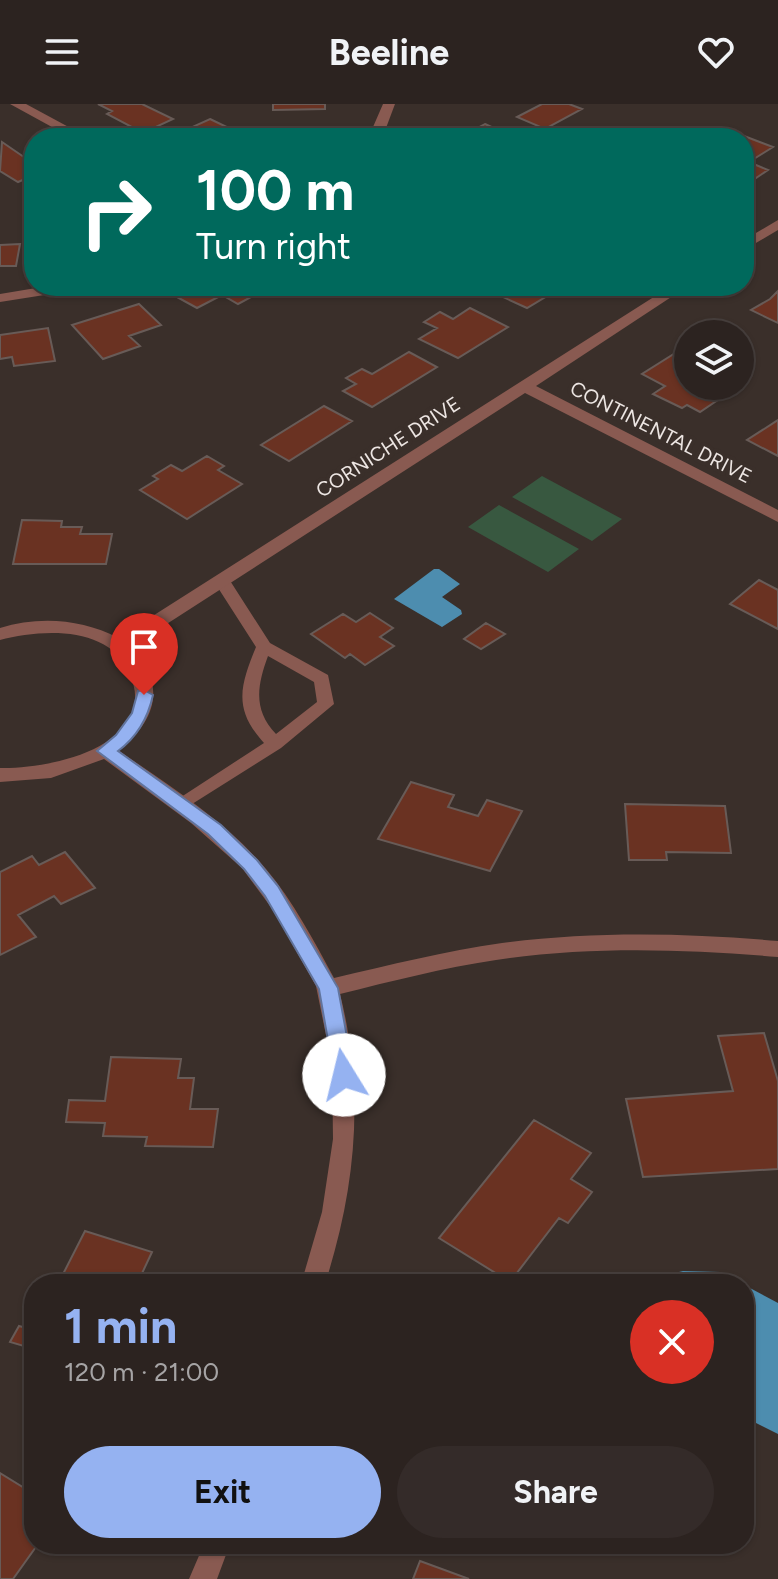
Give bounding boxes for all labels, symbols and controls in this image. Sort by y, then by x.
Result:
icon: menu [40,30,84,74]
icon: heart [694,30,738,74]
text: Beeline [329,31,449,74]
text: 100 m [196,157,354,224]
icon: right [64,160,168,264]
text: Turn right [196,225,351,268]
map controls [674,320,754,400]
button: layers [674,320,754,400]
street label: CONTINENTAL DRIVE [566,376,756,488]
street label: CORNICHE DRIVE [311,391,465,503]
pin [110,613,178,695]
icon: arrive [122,625,166,669]
position arrow [302,1033,386,1117]
text: 1 min [64,1297,177,1355]
button: close [630,1300,714,1384]
text: 120 m · 21:00 [64,1356,219,1388]
button: Exit [64,1446,381,1538]
button: Share [397,1446,714,1538]

